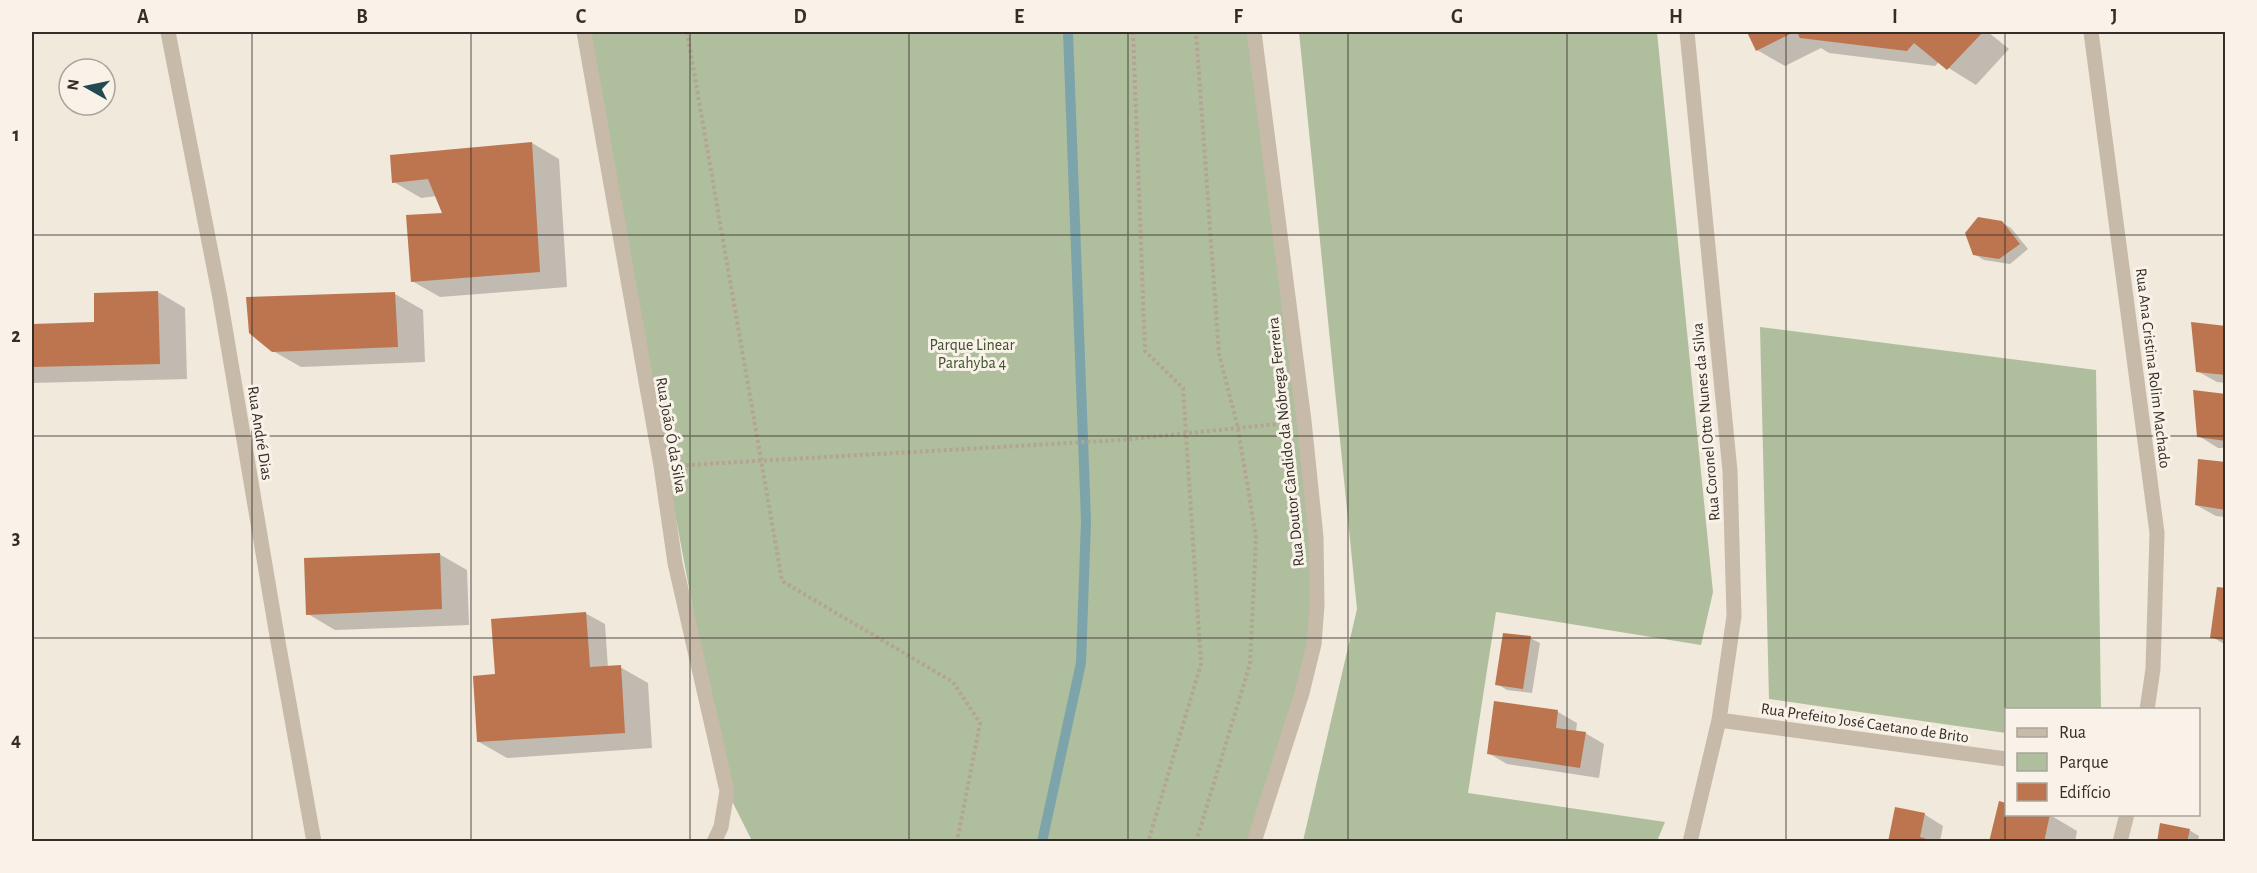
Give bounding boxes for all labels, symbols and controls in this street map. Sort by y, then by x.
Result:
text: A [137,7,149,27]
text: B [356,7,368,27]
text: C [576,7,587,27]
text: D [793,7,807,27]
text: E [1014,7,1024,27]
text: F [1233,7,1243,27]
text: G [1451,7,1463,27]
text: H [1669,7,1683,27]
text: I [1892,7,1898,27]
text: J [2111,7,2117,27]
north arrow [57,57,117,117]
text: N [64,78,82,92]
text: 1 [12,125,20,145]
street label: Rua Ana Cristina Rolim Machado [2133,267,2173,469]
street label: Rua Doutor Cândido da Nóbrega Ferreira [1265,316,1307,567]
street label: Rua Coronel Otto Nunes da Silva [1689,322,1723,522]
text: 2 [11,326,21,346]
park label: Parque Linear Parahyba 4 [929,337,1015,372]
street label: Rua João Ó da Silva [653,376,691,494]
street label: Rua André Dias [245,385,275,481]
text: 3 [12,528,20,548]
street label: Rua Prefeito José Caetano de Brito [1760,700,1970,746]
legend [2005,708,2200,816]
text: Rua [2059,724,2086,742]
text: 4 [11,730,21,750]
text: Parque [2059,754,2108,772]
text: Edifício [2059,784,2111,802]

